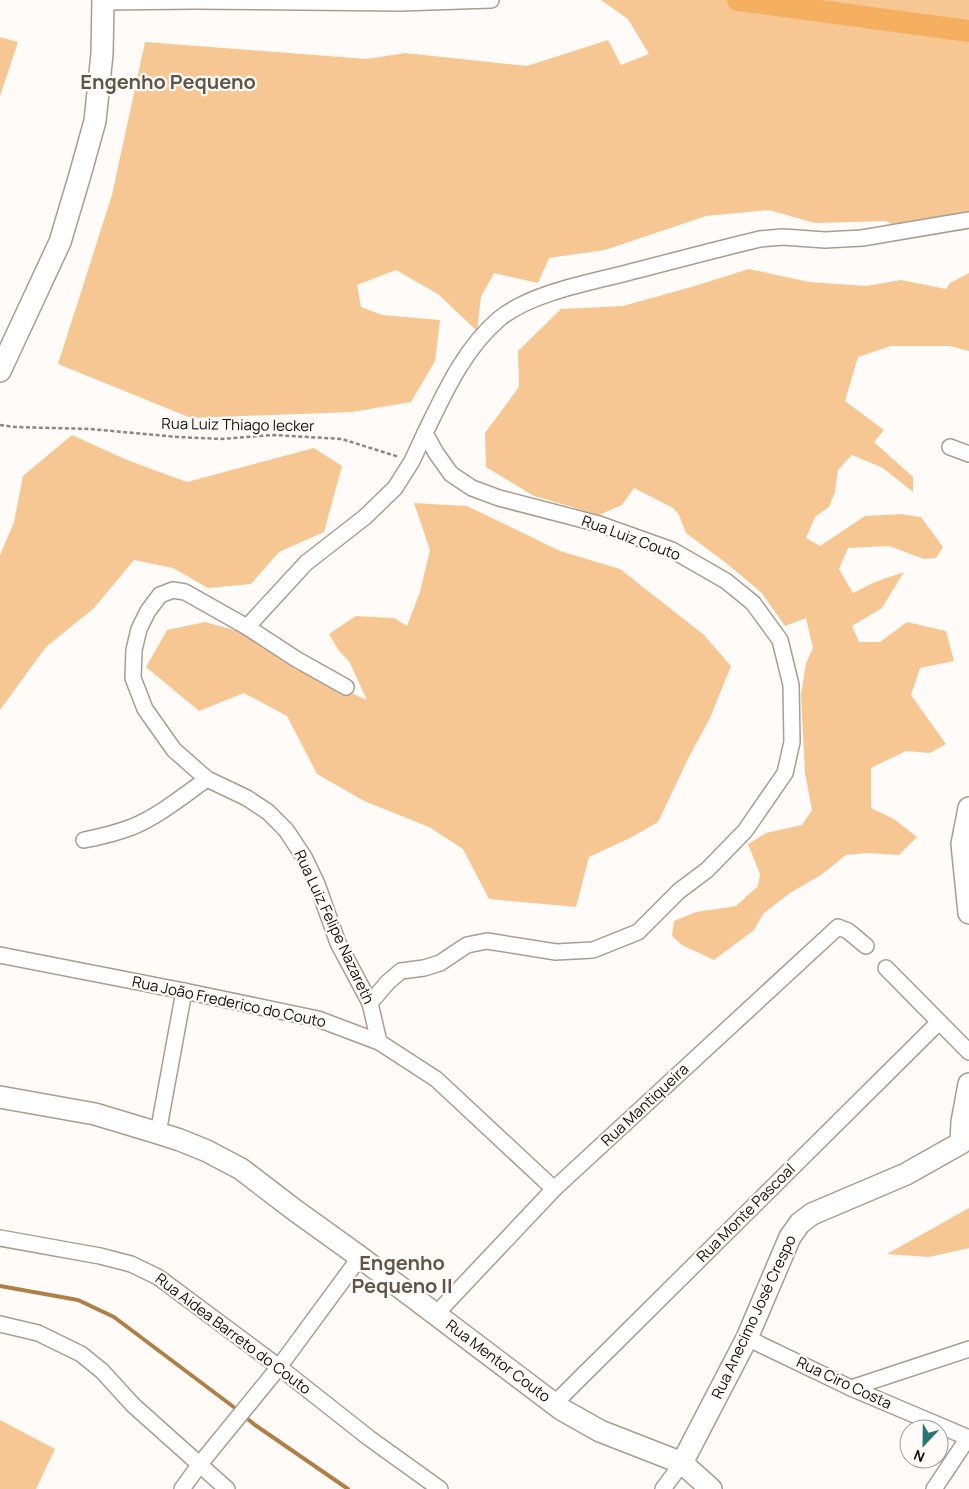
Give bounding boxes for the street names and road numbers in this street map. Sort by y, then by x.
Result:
street label: Rua Luiz Thiago Iecker [161,413,315,436]
street label: Rua Luiz Couto [579,510,684,565]
street label: Rua Luiz Felipe Nazareth [289,846,379,1007]
street label: Rua João Frederico do Couto [130,971,328,1032]
street label: Rua Mantiqueira [596,1059,693,1151]
street label: Rua Monte Pascoal [692,1159,799,1266]
street label: Rua Anecimo José Crespo [706,1231,801,1402]
street label: Rua Aidea Barreto do Couto [151,1268,316,1399]
street label: Rua Mentor Couto [442,1314,555,1407]
street label: Rua Ciro Costa [793,1351,895,1414]

